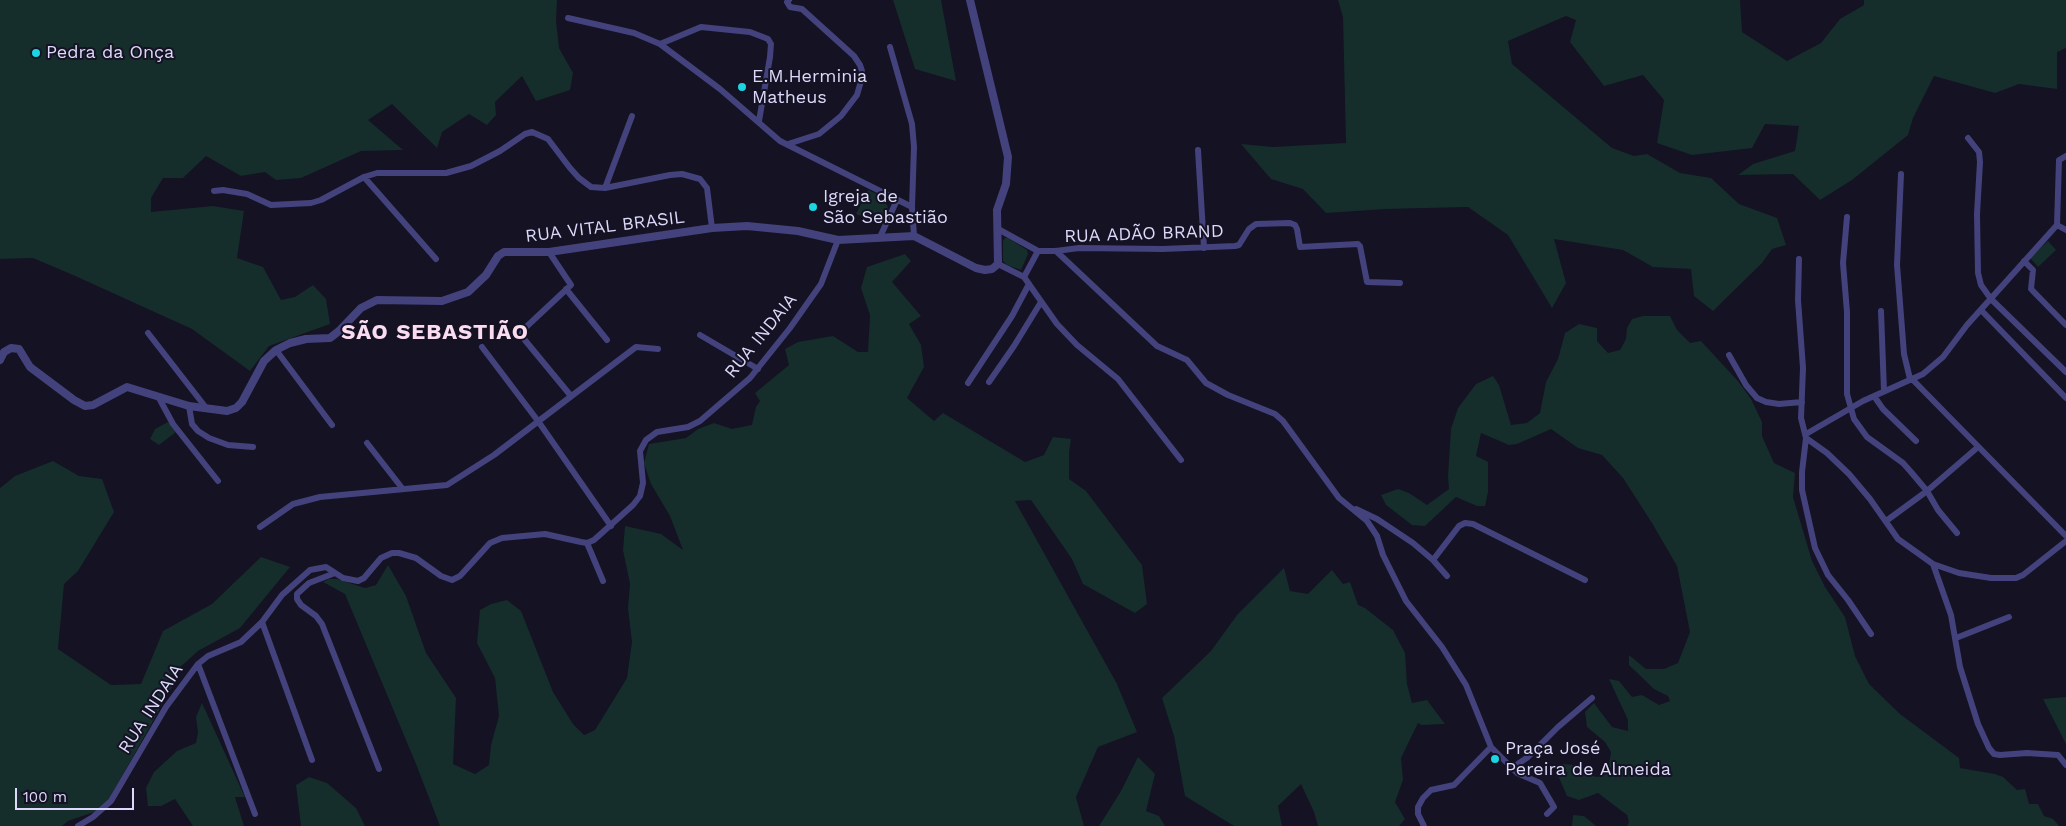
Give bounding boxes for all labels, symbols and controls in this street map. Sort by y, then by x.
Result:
place label: Pedra da Onça [46,42,174,64]
marker: Pedra da Onça [30,47,42,59]
place label: E.M.Herminia Matheus [752,66,867,108]
marker: E.M.Herminia Matheus [736,81,748,93]
place label: Igreja de São Sebastião [823,186,948,228]
marker: Igreja de São Sebastião [807,201,819,213]
street label: RUA VITAL BRASIL [524,207,686,247]
street label: RUA ADÃO BRAND [1064,220,1224,248]
street label: RUA INDAIA [720,289,802,383]
district label: SÃO SEBASTIÃO [340,320,530,346]
street label: RUA INDAIA [114,660,188,758]
place label: Praça José Pereira de Almeida [1505,738,1671,781]
marker: Praça José Pereira de Almeida [1489,753,1501,765]
scale bar [18,778,136,810]
text: 100 m [23,788,67,806]

